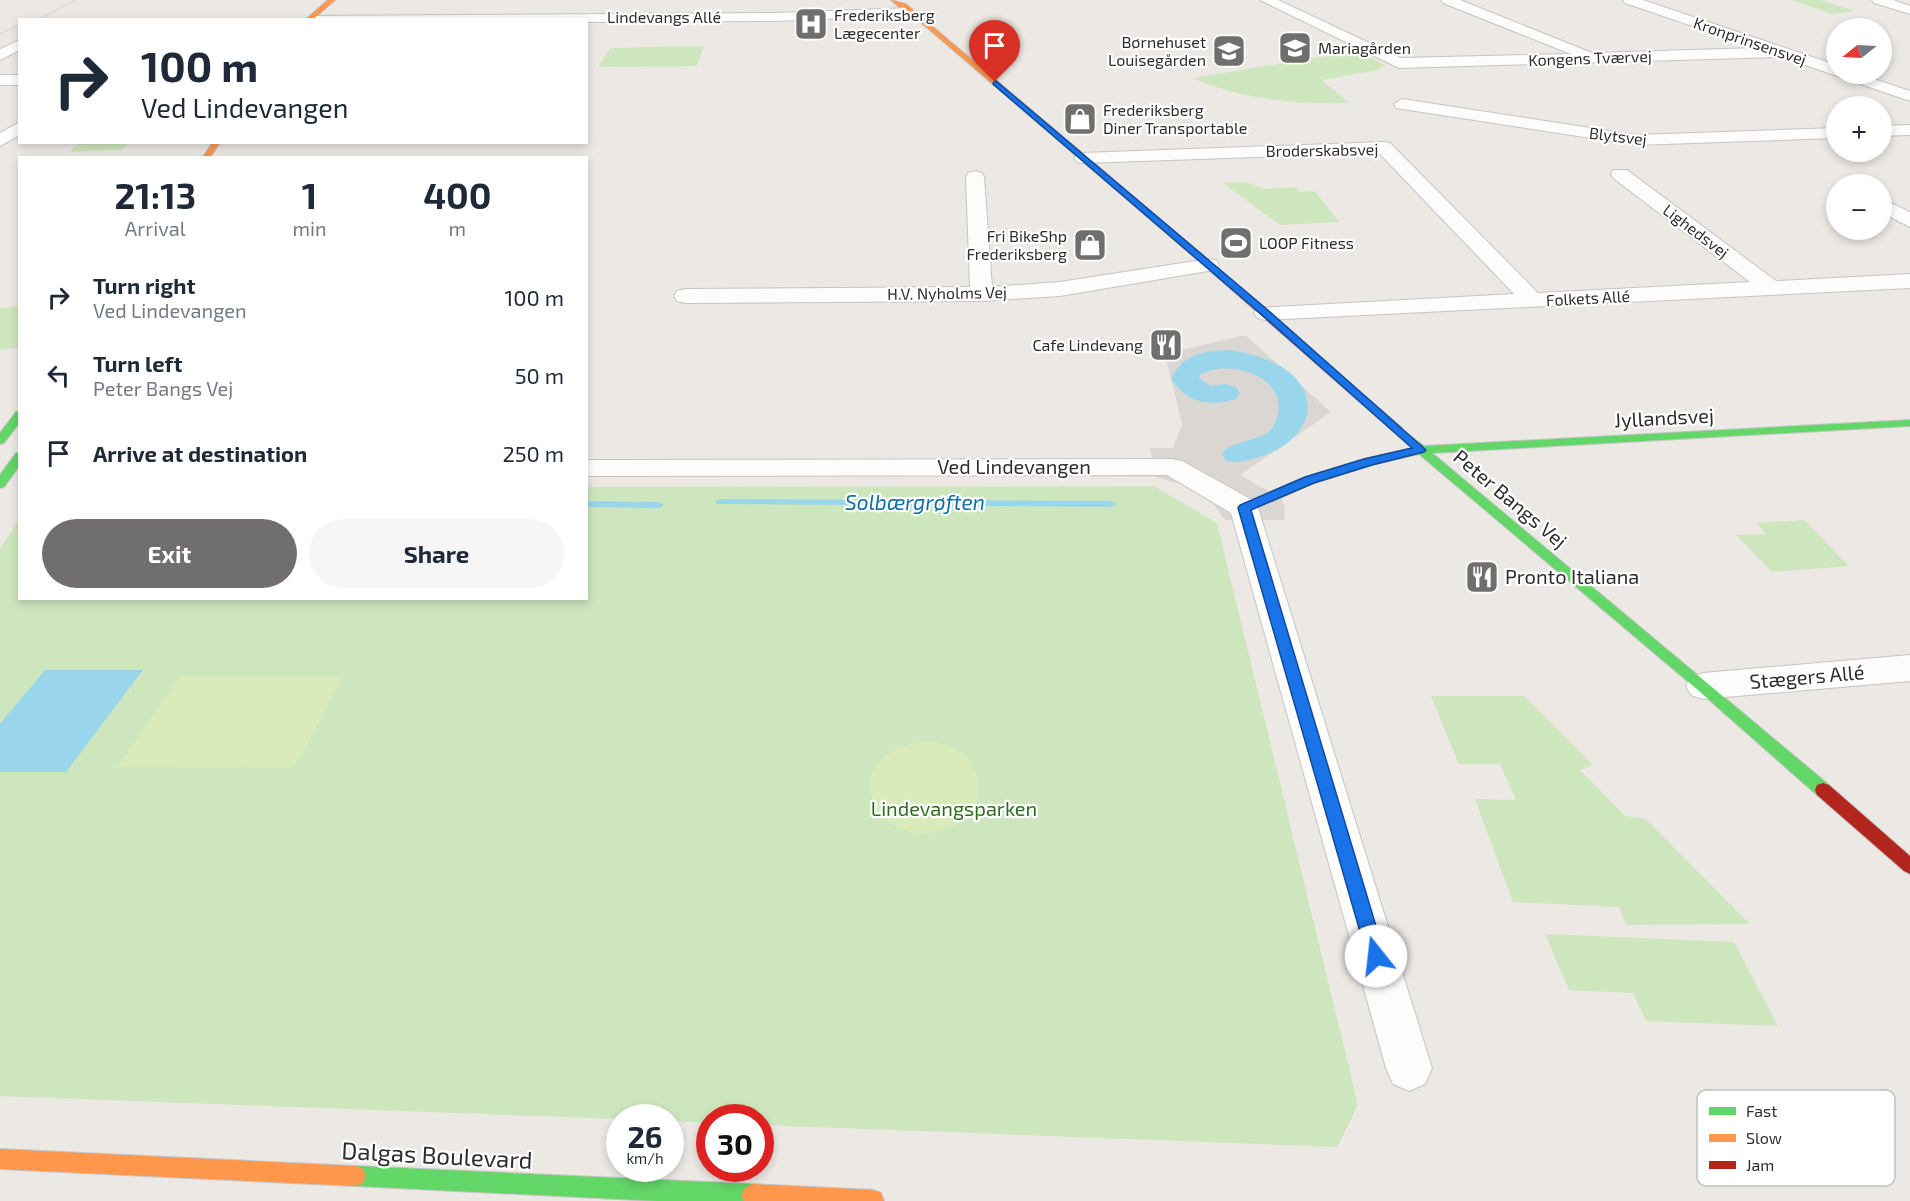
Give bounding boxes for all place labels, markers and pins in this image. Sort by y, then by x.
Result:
place label: Frederiksberg Lægecenter [834,5,935,42]
hospital icon: Frederiksberg Lægecenter [793,6,829,42]
pin [969,20,1020,82]
school or university icon: Mariagården [1277,30,1313,66]
place label: Børnehuset Louisegården [1108,32,1206,69]
school or university icon: Børnehuset Louisegården [1211,33,1247,69]
place label: Mariagården [1318,38,1411,57]
place label: Frederiksberg Diner Transportable [1103,100,1247,137]
shop icon: Frederiksberg Diner Transportable [1062,101,1098,137]
sports icon: LOOP Fitness [1218,225,1254,261]
place label: Fri BikeShp Frederiksberg [966,226,1067,263]
shop icon: Fri BikeShp Frederiksberg [1072,227,1108,263]
place label: LOOP Fitness [1259,233,1354,252]
restaurant icon: Cafe Lindevang [1148,327,1184,363]
place label: Cafe Lindevang [1032,335,1143,354]
restaurant icon: Pronto Italiana [1464,559,1500,595]
place label: Pronto Italiana [1505,564,1639,588]

